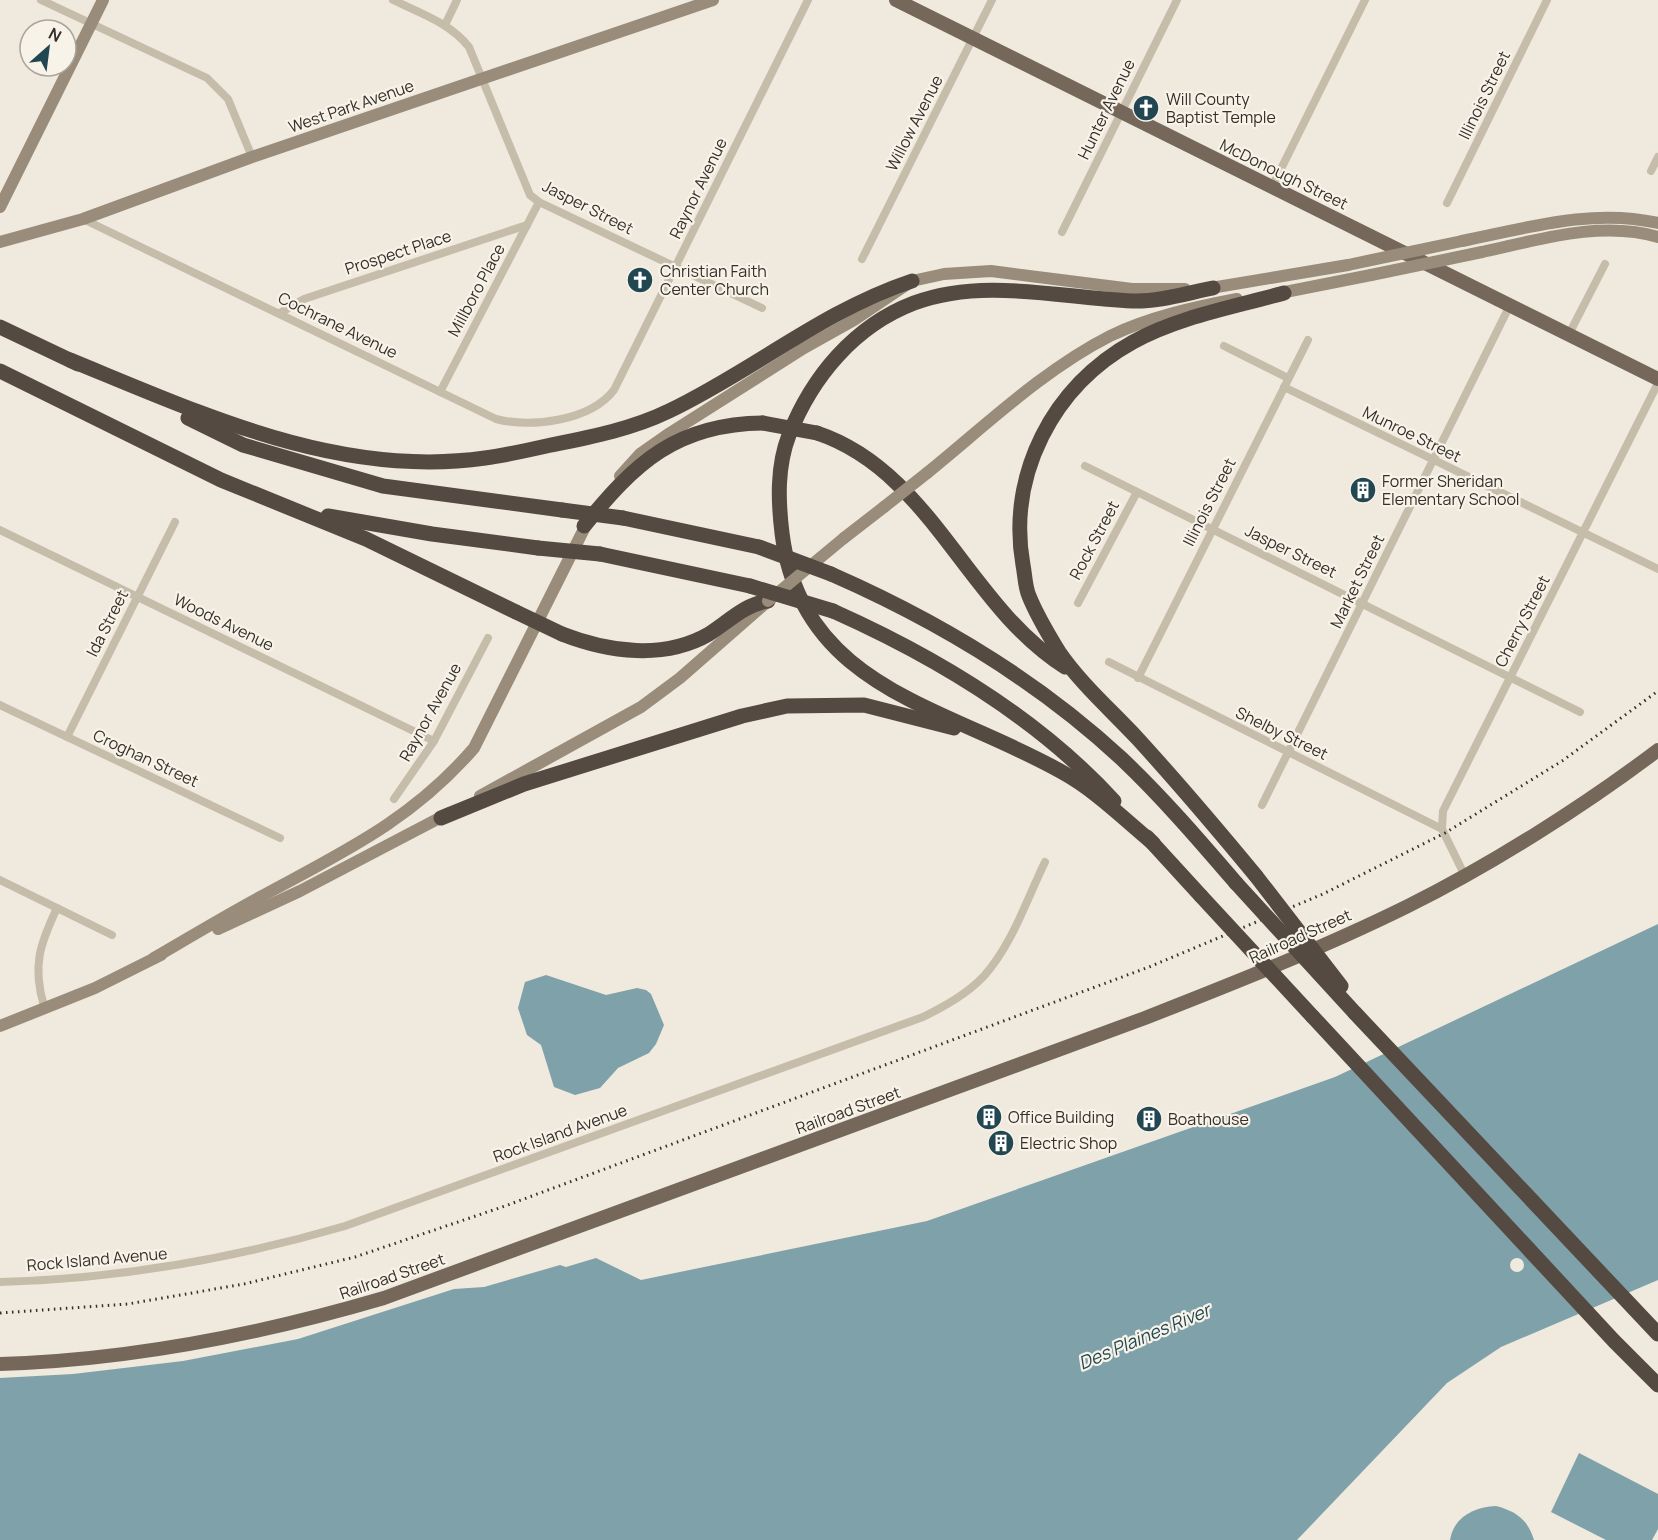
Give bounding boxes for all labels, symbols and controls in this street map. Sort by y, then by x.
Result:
north arrow [18,18,78,78]
text: N [45,22,65,47]
street label: Illinois Street [1453,47,1515,143]
street label: Hunter Avenue [1072,55,1140,163]
street label: Willow Avenue [880,71,948,175]
street label: West Park Avenue [285,74,417,138]
place label: Will County Baptist Temple [1166,88,1276,128]
church icon: Will County Baptist Temple [1131,93,1161,123]
street label: McDonough Street [1216,133,1352,215]
street label: Raynor Avenue [664,134,732,242]
street label: Jasper Street [539,175,637,239]
street label: Prospect Place [342,224,454,280]
street label: Millboro Place [442,240,510,340]
place label: Christian Faith Center Church [660,260,769,300]
church icon: Christian Faith Center Church [625,265,655,295]
street label: Cochrane Avenue [275,287,401,363]
street label: Munroe Street [1359,401,1465,467]
street label: Illinois Street [1177,454,1241,550]
place label: Former Sheridan Elementary School [1382,470,1520,510]
building icon: Former Sheridan Elementary School [1348,475,1378,505]
street label: Rock Street [1064,497,1124,583]
street label: Jasper Street [1241,519,1341,583]
street label: Market Street [1325,530,1389,632]
street label: Cherry Street [1489,571,1555,671]
street label: Ida Street [81,586,133,660]
street label: Woods Avenue [170,588,278,656]
street label: Raynor Avenue [394,659,466,765]
street label: Shelby Street [1232,701,1332,765]
street label: Croghan Street [90,724,202,792]
street label: Railroad Street [1245,904,1355,968]
street label: Railroad Street [793,1081,903,1139]
street label: Rock Island Avenue [490,1099,630,1167]
building icon: Office Building [974,1102,1004,1132]
building icon: Boathouse [1134,1104,1164,1134]
place label: Office Building [1008,1106,1114,1128]
place label: Boathouse [1168,1108,1249,1130]
building icon: Electric Shop [986,1128,1016,1158]
place label: Electric Shop [1020,1132,1117,1154]
street label: Rock Island Avenue [26,1242,168,1276]
street label: Railroad Street [336,1248,448,1304]
water label: Des Plaines River [1075,1297,1216,1374]

